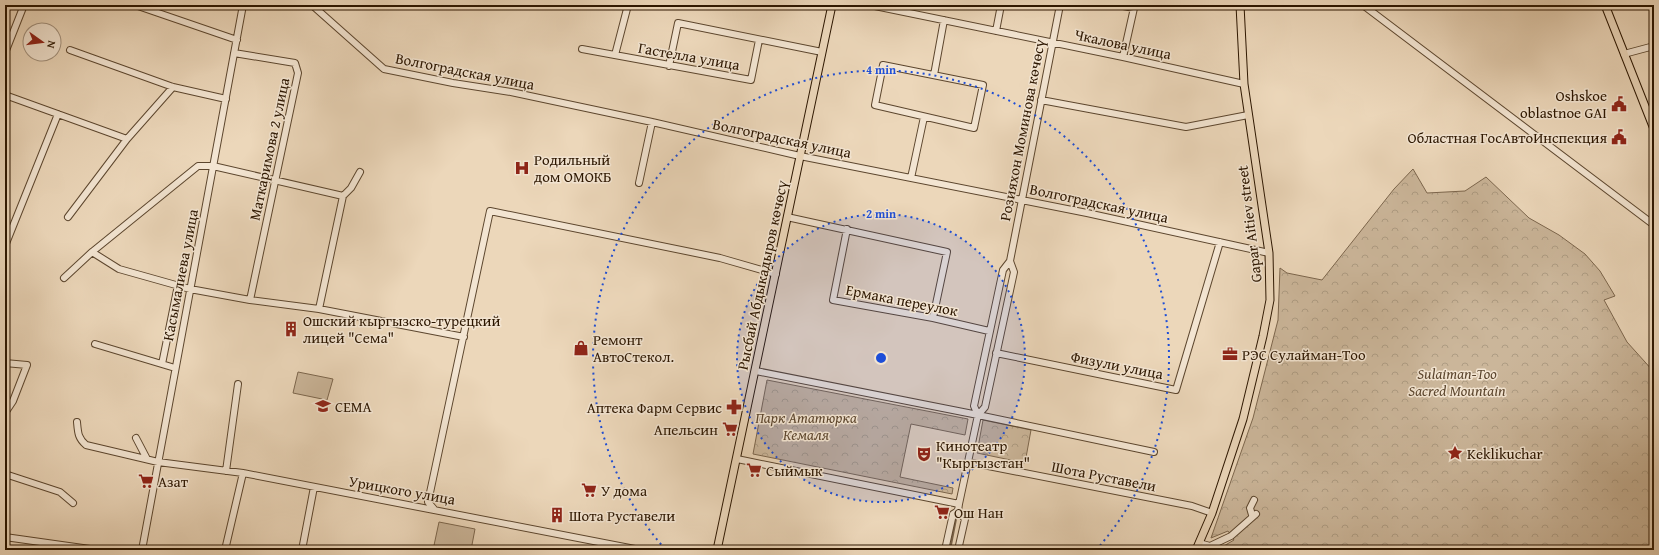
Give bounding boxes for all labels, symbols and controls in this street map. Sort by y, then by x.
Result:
north arrow [22,22,62,62]
street label: Чкалова улица [1073,24,1174,65]
street label: Гастелла улица [637,37,742,75]
street label: Розияхон Моминова көчөсү [994,37,1050,223]
text: N [43,39,60,51]
street label: Волгоградская улица [394,47,537,95]
text: 4 min [866,61,896,78]
street label: Маткаримова 2 улица [244,75,295,222]
place label: Oshskoe oblastnoe GAI [1520,85,1607,123]
public building icon: Oshskoe oblastnoe GAI [1610,95,1628,113]
street label: Волгоградская улица [711,113,854,163]
place label: Областная ГосАвтоИнспекция [1407,127,1607,148]
public building icon: Областная ГосАвтоИнспекция [1610,128,1628,146]
place label: Родильный дом ОМОКБ [534,149,612,187]
hospital icon: Родильный дом ОМОКБ [513,159,531,177]
street label: Gapar Aitiev street [1231,164,1267,284]
street label: Рысбай Абдыкадыров көчөсү [732,178,792,372]
street label: Волгоградская улица [1028,178,1171,228]
text: 2 min [866,205,896,222]
street label: Касымалиева улица [157,206,203,343]
street label: Ермака переулок [844,279,960,321]
place label: Ошский кыргызско-турецкий лицей "Сема" [303,310,501,348]
building icon: Ошский кыргызско-турецкий лицей "Сема" [282,320,300,338]
place label: Ремонт АвтоСтекол. [593,329,674,367]
shop icon: Ремонт АвтоСтекол. [572,339,590,357]
place label: РЭС Сулайман-Тоо [1242,344,1366,365]
office icon: РЭС Сулайман-Тоо [1221,345,1239,363]
street label: Физули улица [1069,346,1166,384]
centre of rings [874,351,888,365]
park label: Sulaiman-Too Sacred Mountain [1408,363,1506,401]
place label: СЕМА [335,396,372,417]
school or university icon: СЕМА [314,397,332,415]
place label: Аптека Фарм Сервис [587,397,722,418]
pharmacy icon: Аптека Фарм Сервис [725,398,743,416]
park label: Парк Ататюрка Кемаля [755,407,857,445]
place label: Апельсин [654,419,718,440]
supermarket icon: Апельсин [721,420,739,438]
place label: Кинотеатр "Кыргызстан" [936,435,1030,473]
place label: Keklikuchar [1467,443,1543,464]
place icon: Keklikuchar [1446,444,1464,462]
theatre icon: Кинотеатр "Кыргызстан" [915,445,933,463]
street label: Шота Руставели [1050,456,1158,496]
place label: Сыймык [766,460,823,481]
supermarket icon: Сыймык [745,461,763,479]
street label: Урицкого улица [347,470,458,510]
place label: Азат [158,471,189,492]
supermarket icon: Азат [137,472,155,490]
place label: У дома [601,480,648,501]
supermarket icon: У дома [580,481,598,499]
place label: Ош Нан [954,502,1004,523]
supermarket icon: Ош Нан [933,503,951,521]
place label: Шота Руставели [569,505,675,526]
building icon: Шота Руставели [548,506,566,524]

